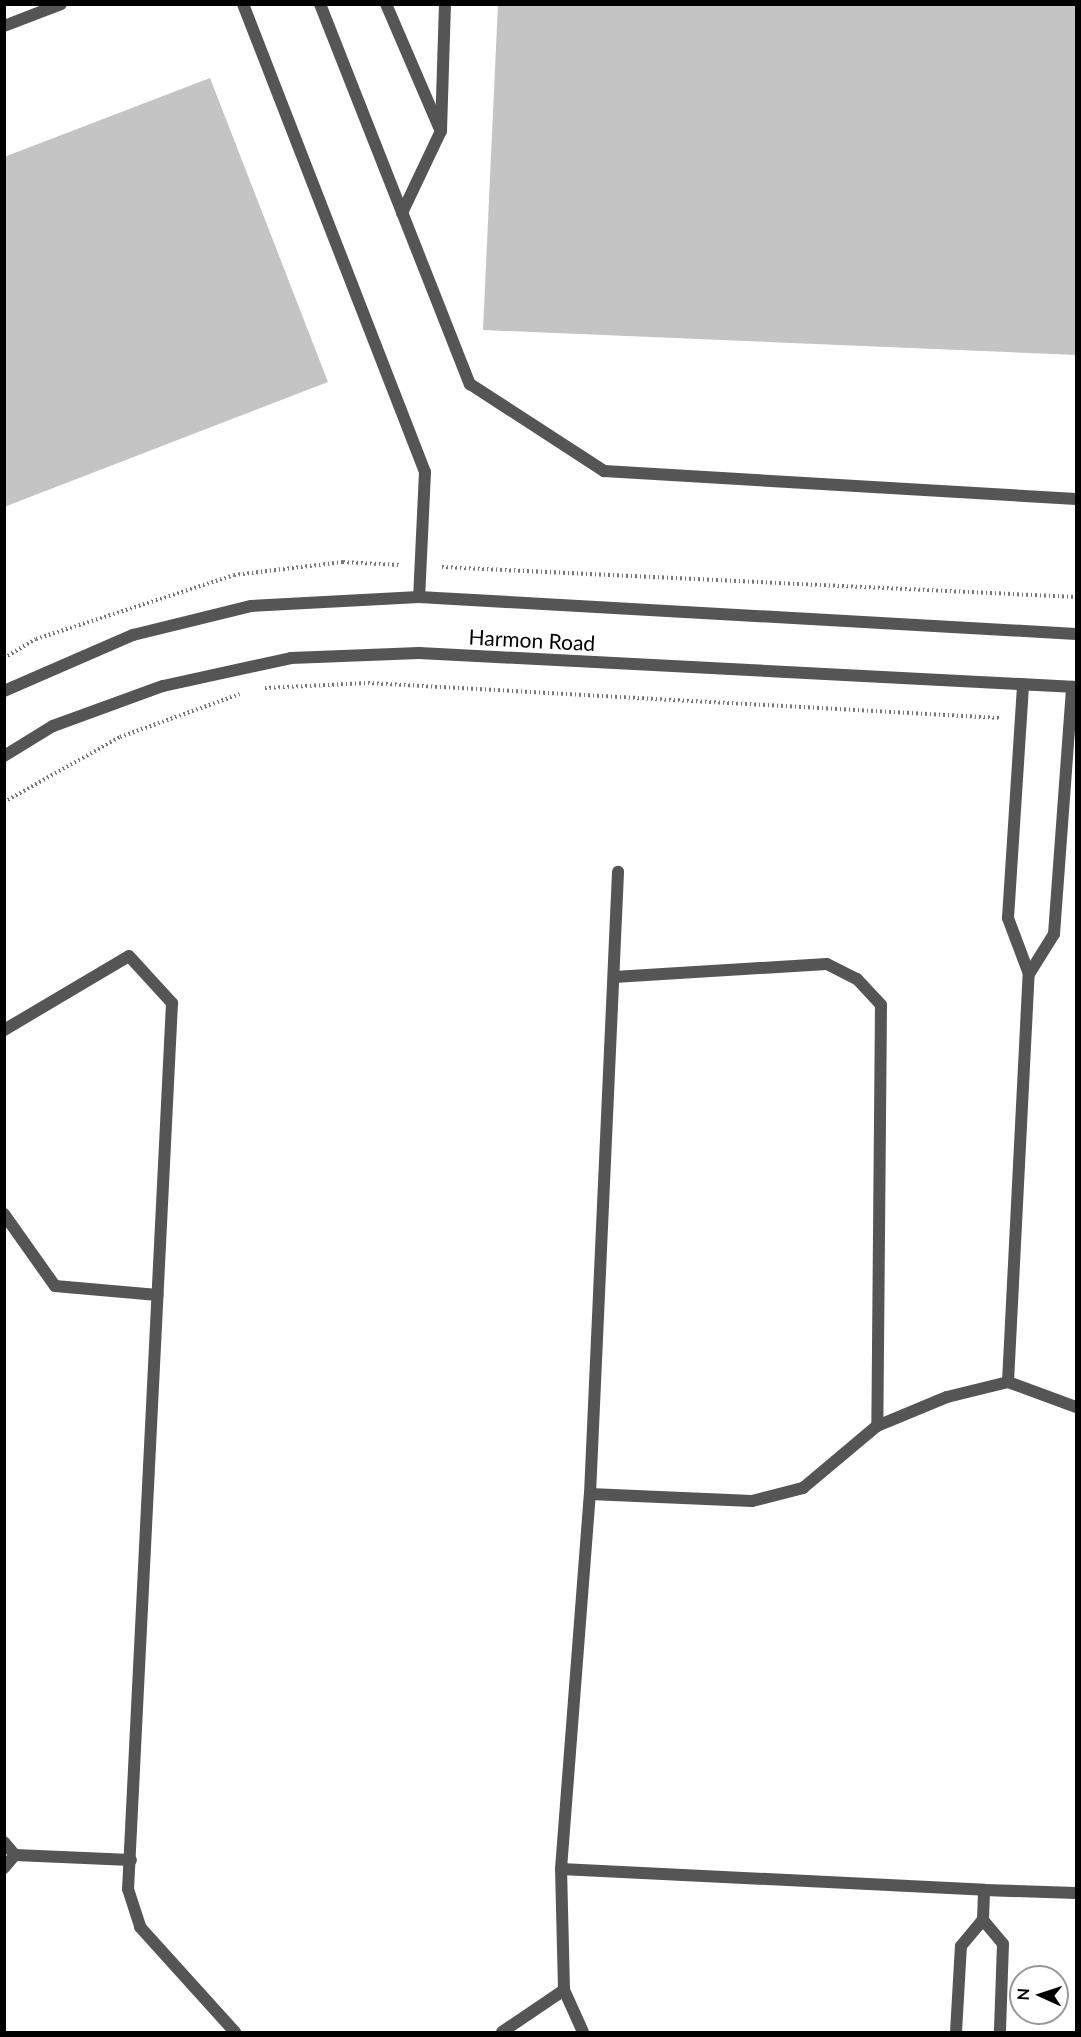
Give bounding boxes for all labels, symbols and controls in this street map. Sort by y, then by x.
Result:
street label: Harmon Road [468,624,596,656]
north arrow [1009,1965,1069,2025]
text: N [1013,1987,1032,2001]

